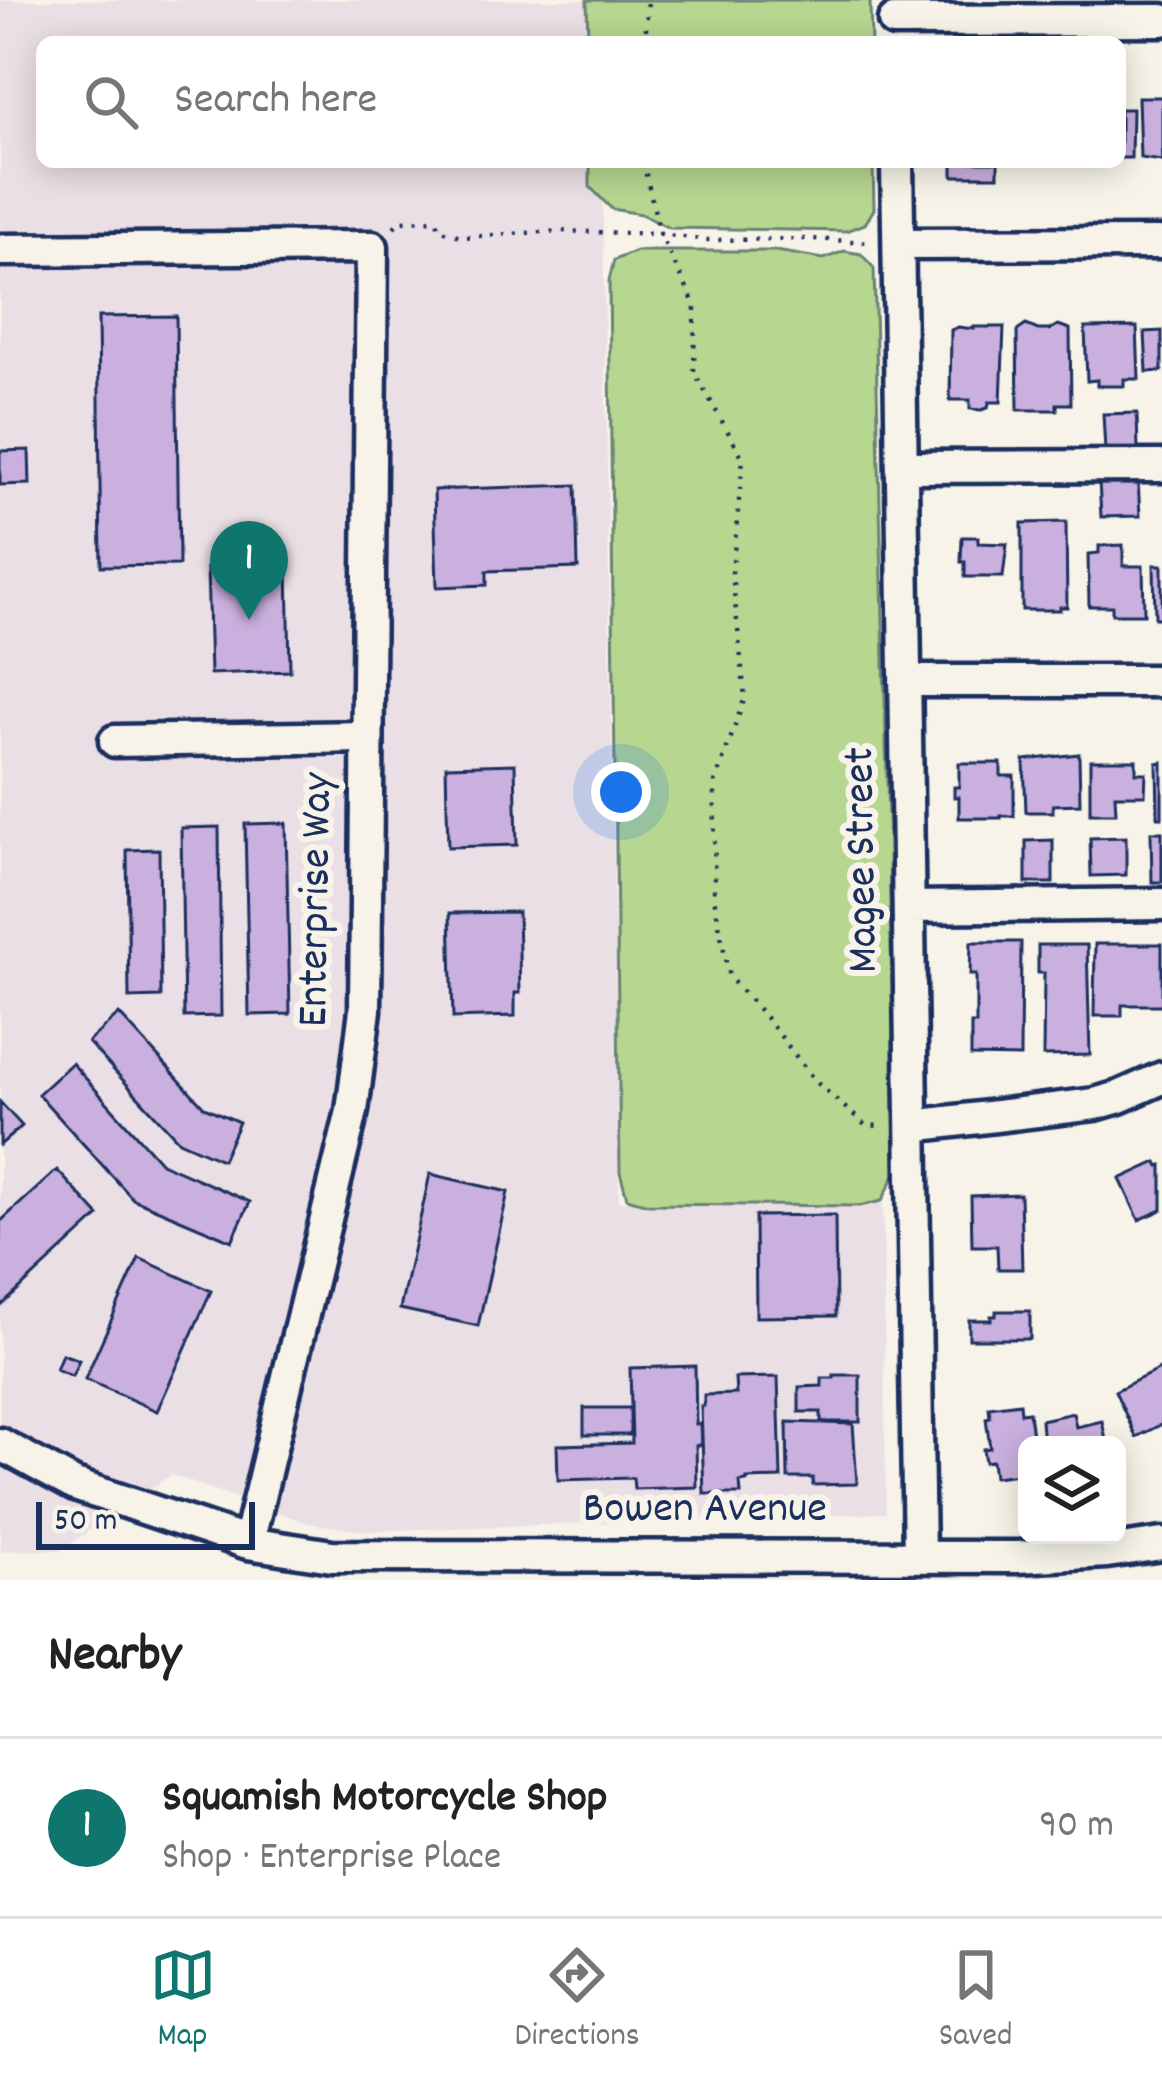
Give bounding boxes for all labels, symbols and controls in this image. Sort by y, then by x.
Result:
search box [36,36,1126,168]
icon: search [78,69,144,135]
text: Search here [174,70,377,134]
pin: 1 [210,521,288,620]
street label: Magee Street [830,746,898,974]
your location [591,762,651,822]
street label: Enterprise Way [284,772,352,1028]
map controls [1018,1436,1126,1544]
button: layers [1018,1436,1126,1544]
street label: Bowen Avenue [583,1479,827,1543]
scale bar [36,1496,255,1549]
text: 50 m [54,1499,118,1546]
text: Nearby [48,1622,181,1694]
text: Squamish Motorcycle Shop [162,1768,608,1832]
text: 1 [83,1800,91,1855]
text: 90 m [1039,1800,1114,1855]
text: Shop · Enterprise Place [162,1832,501,1887]
tab: Map [150,1942,216,2061]
tab: Directions [515,1942,640,2061]
tab: Saved [939,1942,1012,2061]

